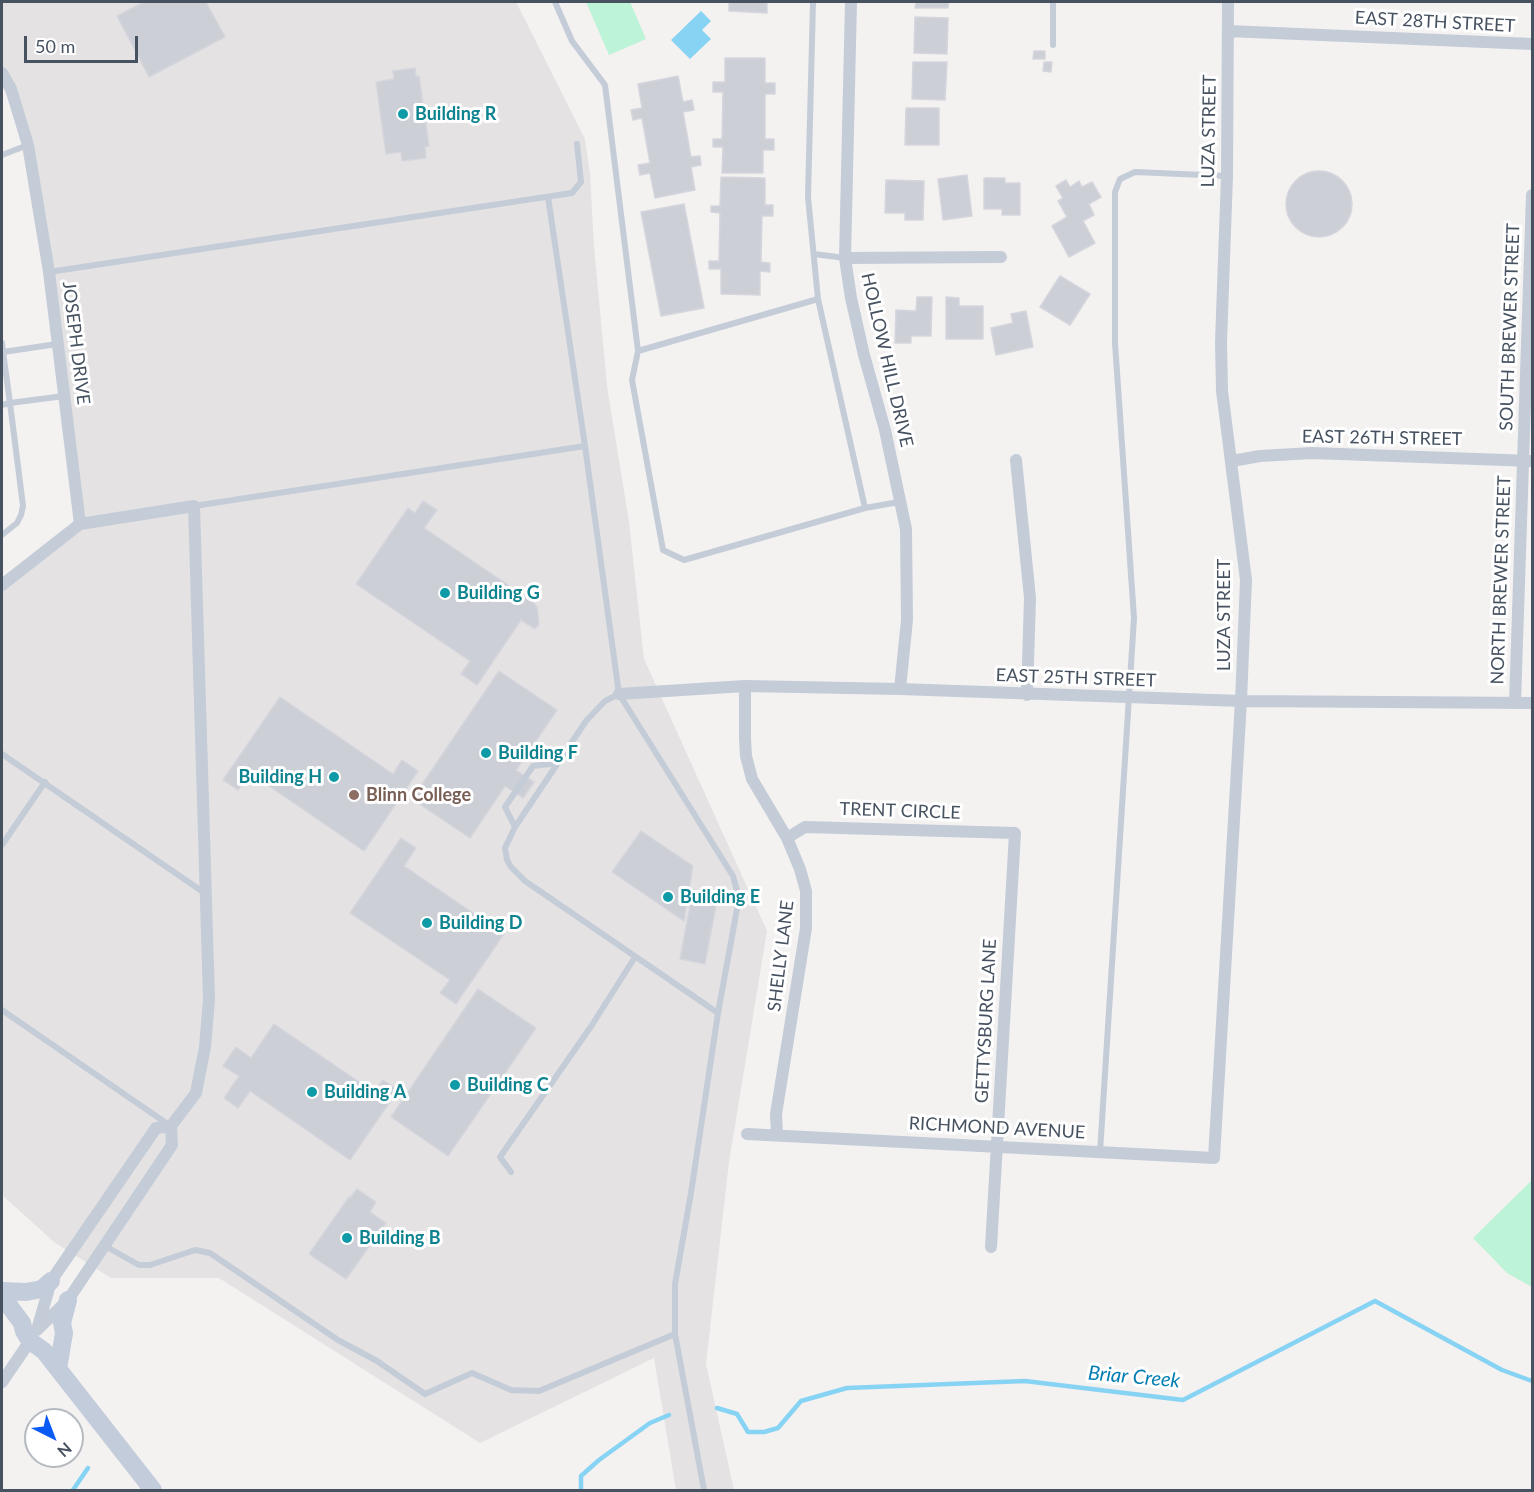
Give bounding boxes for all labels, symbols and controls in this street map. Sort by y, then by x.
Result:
street label: EAST 28TH STREET [1354,7,1516,37]
scale bar [27,24,141,62]
text: 50 m [35,35,75,57]
street label: LUZA STREET [1197,74,1221,188]
place label: Building R [415,103,496,125]
marker: Building R [396,107,410,121]
street label: SOUTH BREWER STREET [1496,223,1524,431]
street label: HOLLOW HILL DRIVE [856,271,918,449]
street label: JOSEPH DRIVE [58,280,94,406]
street label: EAST 26TH STREET [1302,426,1462,450]
street label: NORTH BREWER STREET [1487,475,1515,685]
street label: LUZA STREET [1213,559,1235,671]
place label: Building G [457,582,540,604]
marker: Building G [438,586,452,600]
street label: EAST 25TH STREET [995,664,1157,692]
place label: Building F [498,742,578,764]
marker: Building F [479,746,493,760]
place label: Building H [238,766,322,788]
marker: Building H [327,770,341,784]
place label: Blinn College [366,784,471,806]
marker: Blinn College [347,788,361,802]
street label: TRENT CIRCLE [839,798,961,824]
place label: Building E [680,886,760,908]
marker: Building E [661,890,675,904]
street label: SHELLY LANE [763,899,799,1013]
place label: Building D [439,912,522,934]
marker: Building D [420,916,434,930]
street label: GETTYSBURG LANE [971,938,1001,1104]
place label: Building C [467,1074,549,1096]
marker: Building C [448,1078,462,1092]
place label: Building A [324,1081,406,1103]
marker: Building A [305,1085,319,1099]
street label: RICHMOND AVENUE [908,1113,1086,1143]
place label: Building B [359,1227,441,1249]
marker: Building B [340,1231,354,1245]
water label: Briar Creek [1087,1361,1181,1393]
north arrow [24,1408,84,1468]
text: N [54,1439,76,1461]

